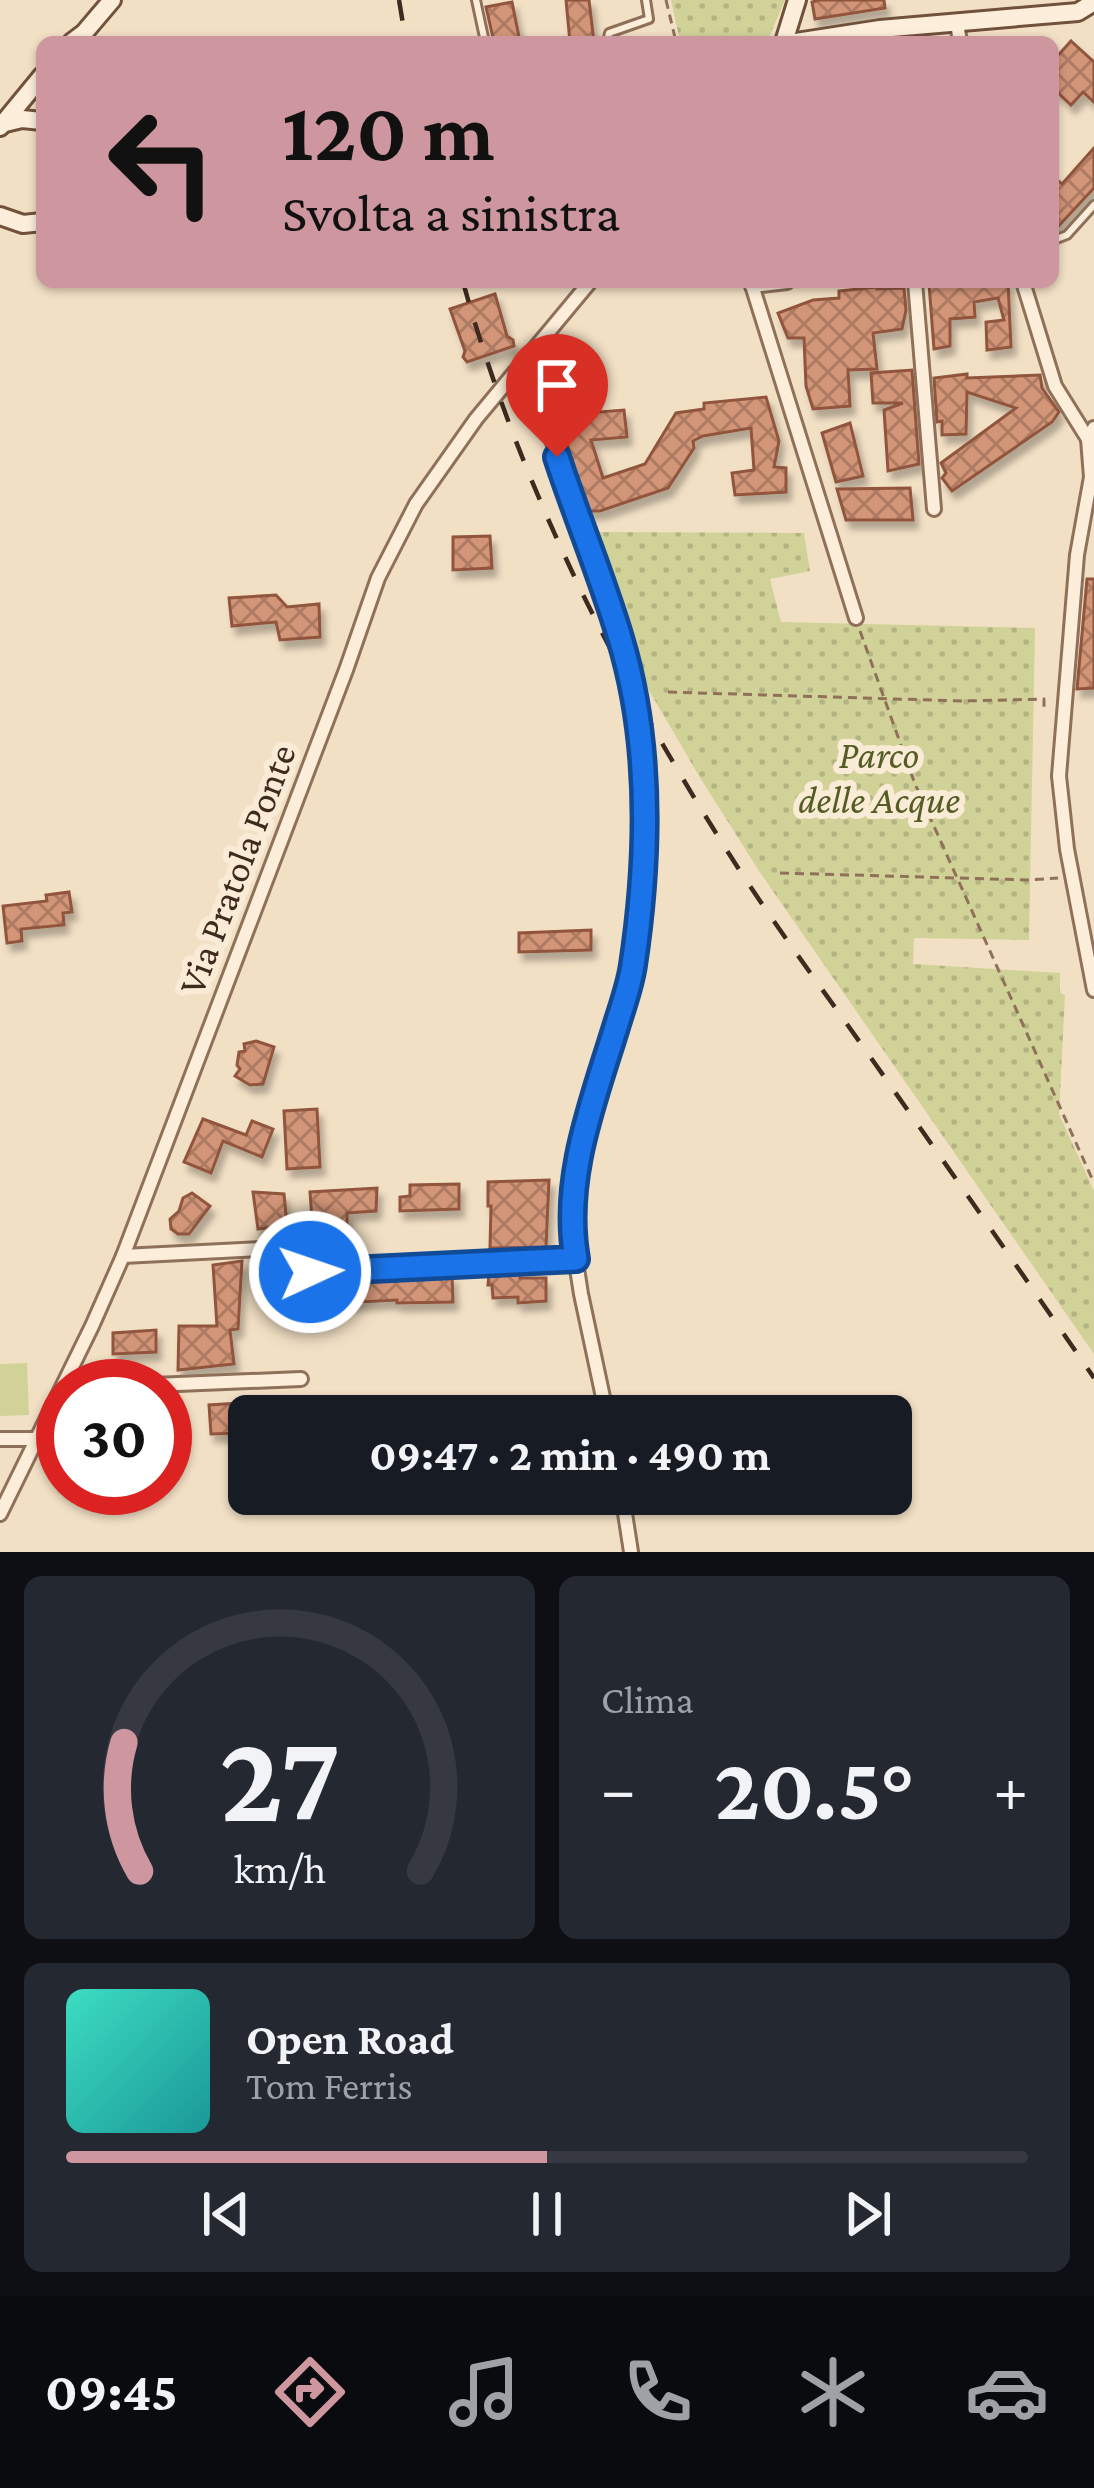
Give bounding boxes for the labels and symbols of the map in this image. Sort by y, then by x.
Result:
pin [506,334,608,457]
park label: Parco delle Acque [798,733,960,822]
street label: Via Pratola Ponte [169,738,304,1000]
position arrow [247,1209,373,1335]
speed limit sign: 30 [36,1359,192,1515]

